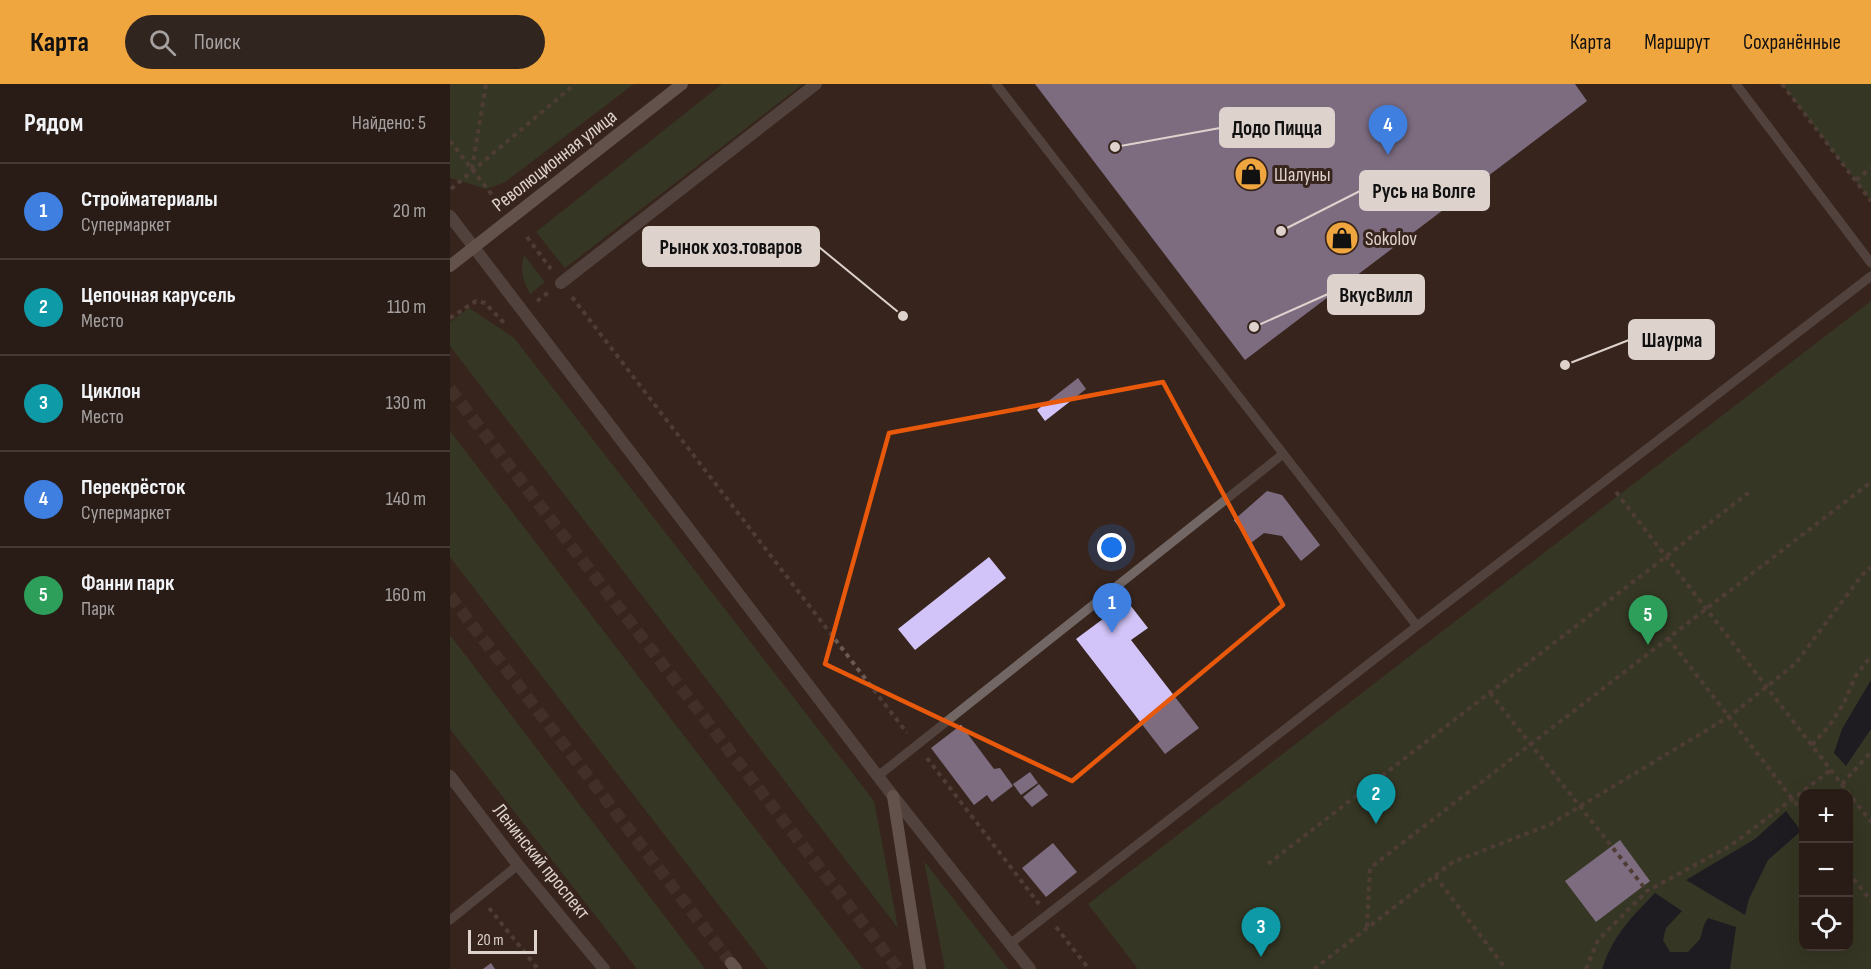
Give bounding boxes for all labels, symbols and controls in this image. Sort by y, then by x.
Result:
search box [125,15,545,69]
text: Карта [30,26,89,59]
icon: search [146,26,179,59]
text: Поиск [194,29,240,56]
text: Карта [1570,30,1611,55]
text: Маршрут [1644,30,1710,55]
text: Сохранённые [1743,30,1841,55]
street label: Революционная улица [487,105,622,217]
pin: 4 [1368,106,1408,155]
text: Рядом [24,108,83,139]
callout: Додо Пицца [1220,108,1334,147]
text: Найдено: 5 [352,111,426,135]
text: Додо Пицца [1232,116,1322,141]
shop icon: Шалуны [1233,156,1269,192]
place label: Шалуны [1274,163,1331,187]
callout: Русь на Волге [1360,171,1489,210]
text: Русь на Волге [1372,179,1476,204]
text: Стройматериалы [81,186,218,213]
text: 1 [40,199,47,223]
text: 20 m [393,199,426,223]
text: Супермаркет [81,213,171,237]
shop icon: Sokolov [1324,220,1360,256]
callout: Рынок хоз.товаров [643,227,819,266]
place label: Sokolov [1365,227,1417,251]
text: Рынок хоз.товаров [660,235,802,260]
callout: ВкусВилл [1328,275,1424,314]
text: Цепочная карусель [81,282,236,309]
text: ВкусВилл [1339,283,1413,308]
text: 2 [39,295,48,319]
text: 110 m [387,295,426,319]
text: Место [81,309,124,333]
callout: Шаурма [1629,320,1714,359]
text: Шаурма [1642,328,1702,353]
text: Циклон [81,378,141,405]
text: 3 [39,391,48,415]
text: 130 m [386,391,426,415]
text: Место [81,405,124,429]
text: Перекрёсток [81,474,185,501]
text: 4 [39,487,48,511]
text: 140 m [386,487,426,511]
text: Супермаркет [81,501,171,525]
your location [1097,533,1126,562]
text: Фанни парк [81,570,174,597]
text: 5 [39,583,48,607]
text: 160 m [385,583,426,607]
pin: 1 [1092,584,1132,633]
pin: 5 [1628,596,1668,645]
text: Парк [81,597,115,621]
pin: 2 [1356,774,1396,824]
map controls [1799,789,1853,951]
button: + [1799,789,1853,843]
street label: Ленинский проспект [487,799,595,924]
button: − [1799,843,1853,897]
button: locate [1799,897,1853,951]
pin: 3 [1242,908,1280,957]
scale bar [468,927,537,954]
text: 20 m [477,931,504,950]

